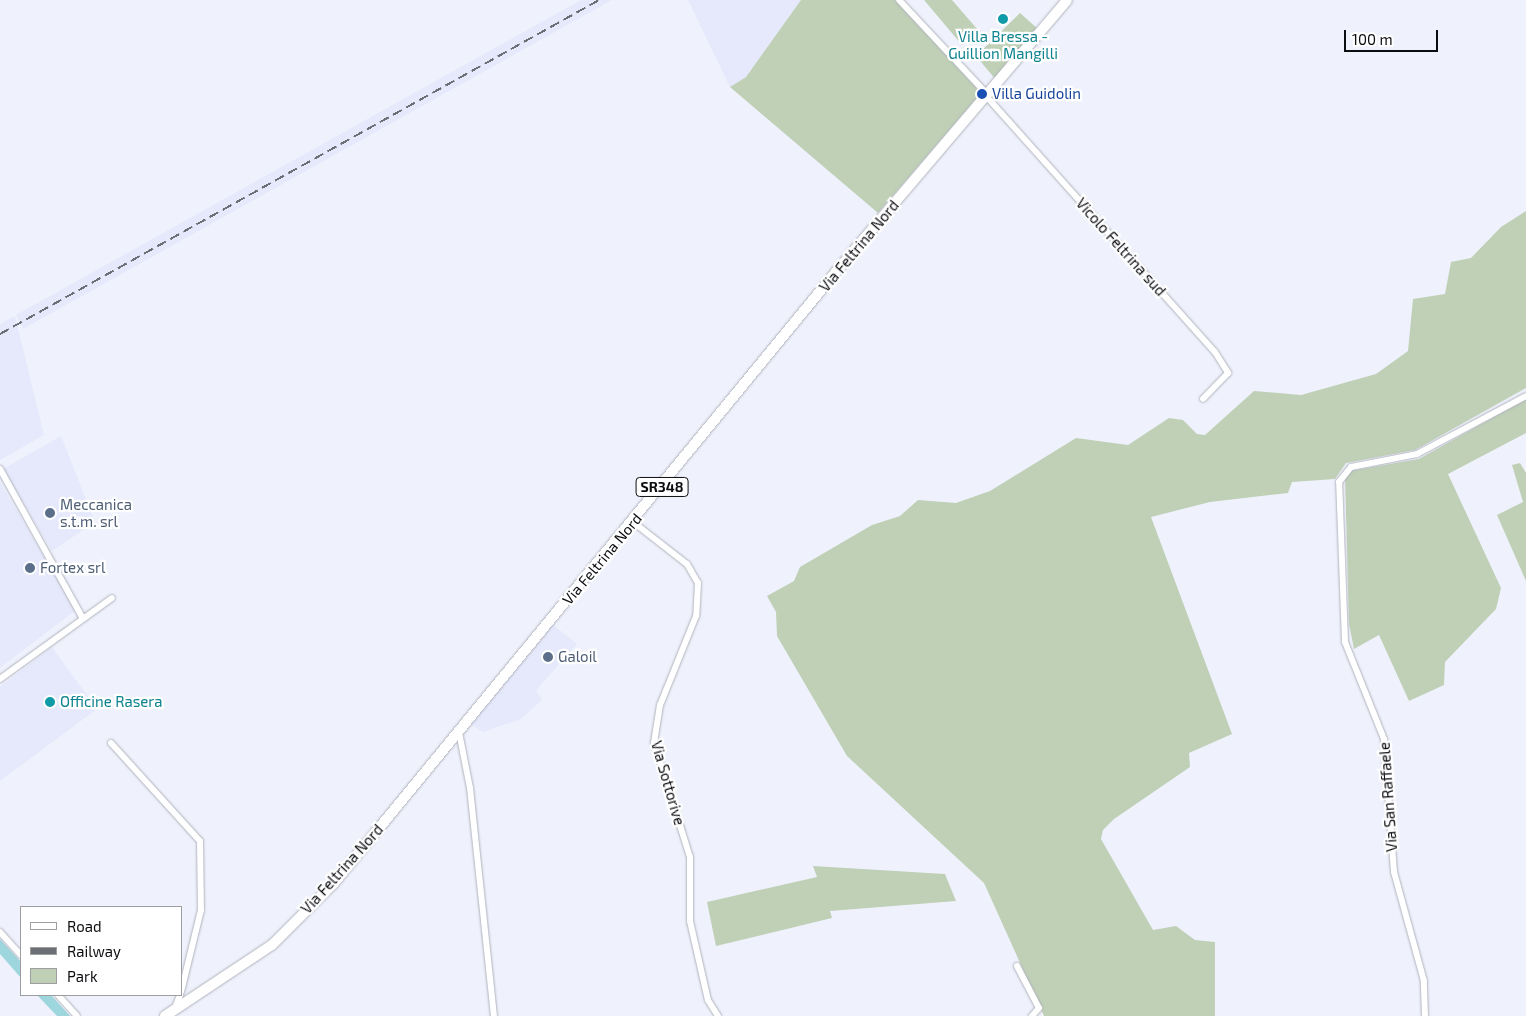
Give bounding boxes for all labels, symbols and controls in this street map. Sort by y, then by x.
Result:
marker: Villa Bressa - Guillion Mangilli [997,13,1009,25]
scale bar [1346,20,1440,52]
place label: Villa Bressa - Guillion Mangilli [948,27,1058,62]
text: 100 m [1352,30,1393,48]
place label: Villa Guidolin [992,85,1081,103]
marker: Villa Guidolin [976,88,988,100]
street label: Vicolo Feltrina sud [1072,194,1170,300]
street label: Via Feltrina Nord [815,197,903,295]
road number: SR348 [634,476,690,498]
place label: Meccanica s.t.m. srl [60,495,132,530]
marker: Meccanica s.t.m. srl [44,507,56,519]
street label: Via Feltrina Nord [558,510,646,608]
place label: Fortex srl [40,559,106,577]
marker: Fortex srl [24,562,36,574]
place label: Galoil [558,648,597,666]
marker: Galoil [542,651,554,663]
place label: Officine Rasera [60,693,163,711]
marker: Officine Rasera [44,696,56,708]
street label: Via Sottorive [647,739,689,827]
street label: Via San Raffaele [1375,741,1401,853]
street label: Via Feltrina Nord [297,821,387,917]
legend [20,906,182,996]
text: Road [67,917,102,935]
text: Railway [67,942,121,960]
text: Park [67,967,98,985]

